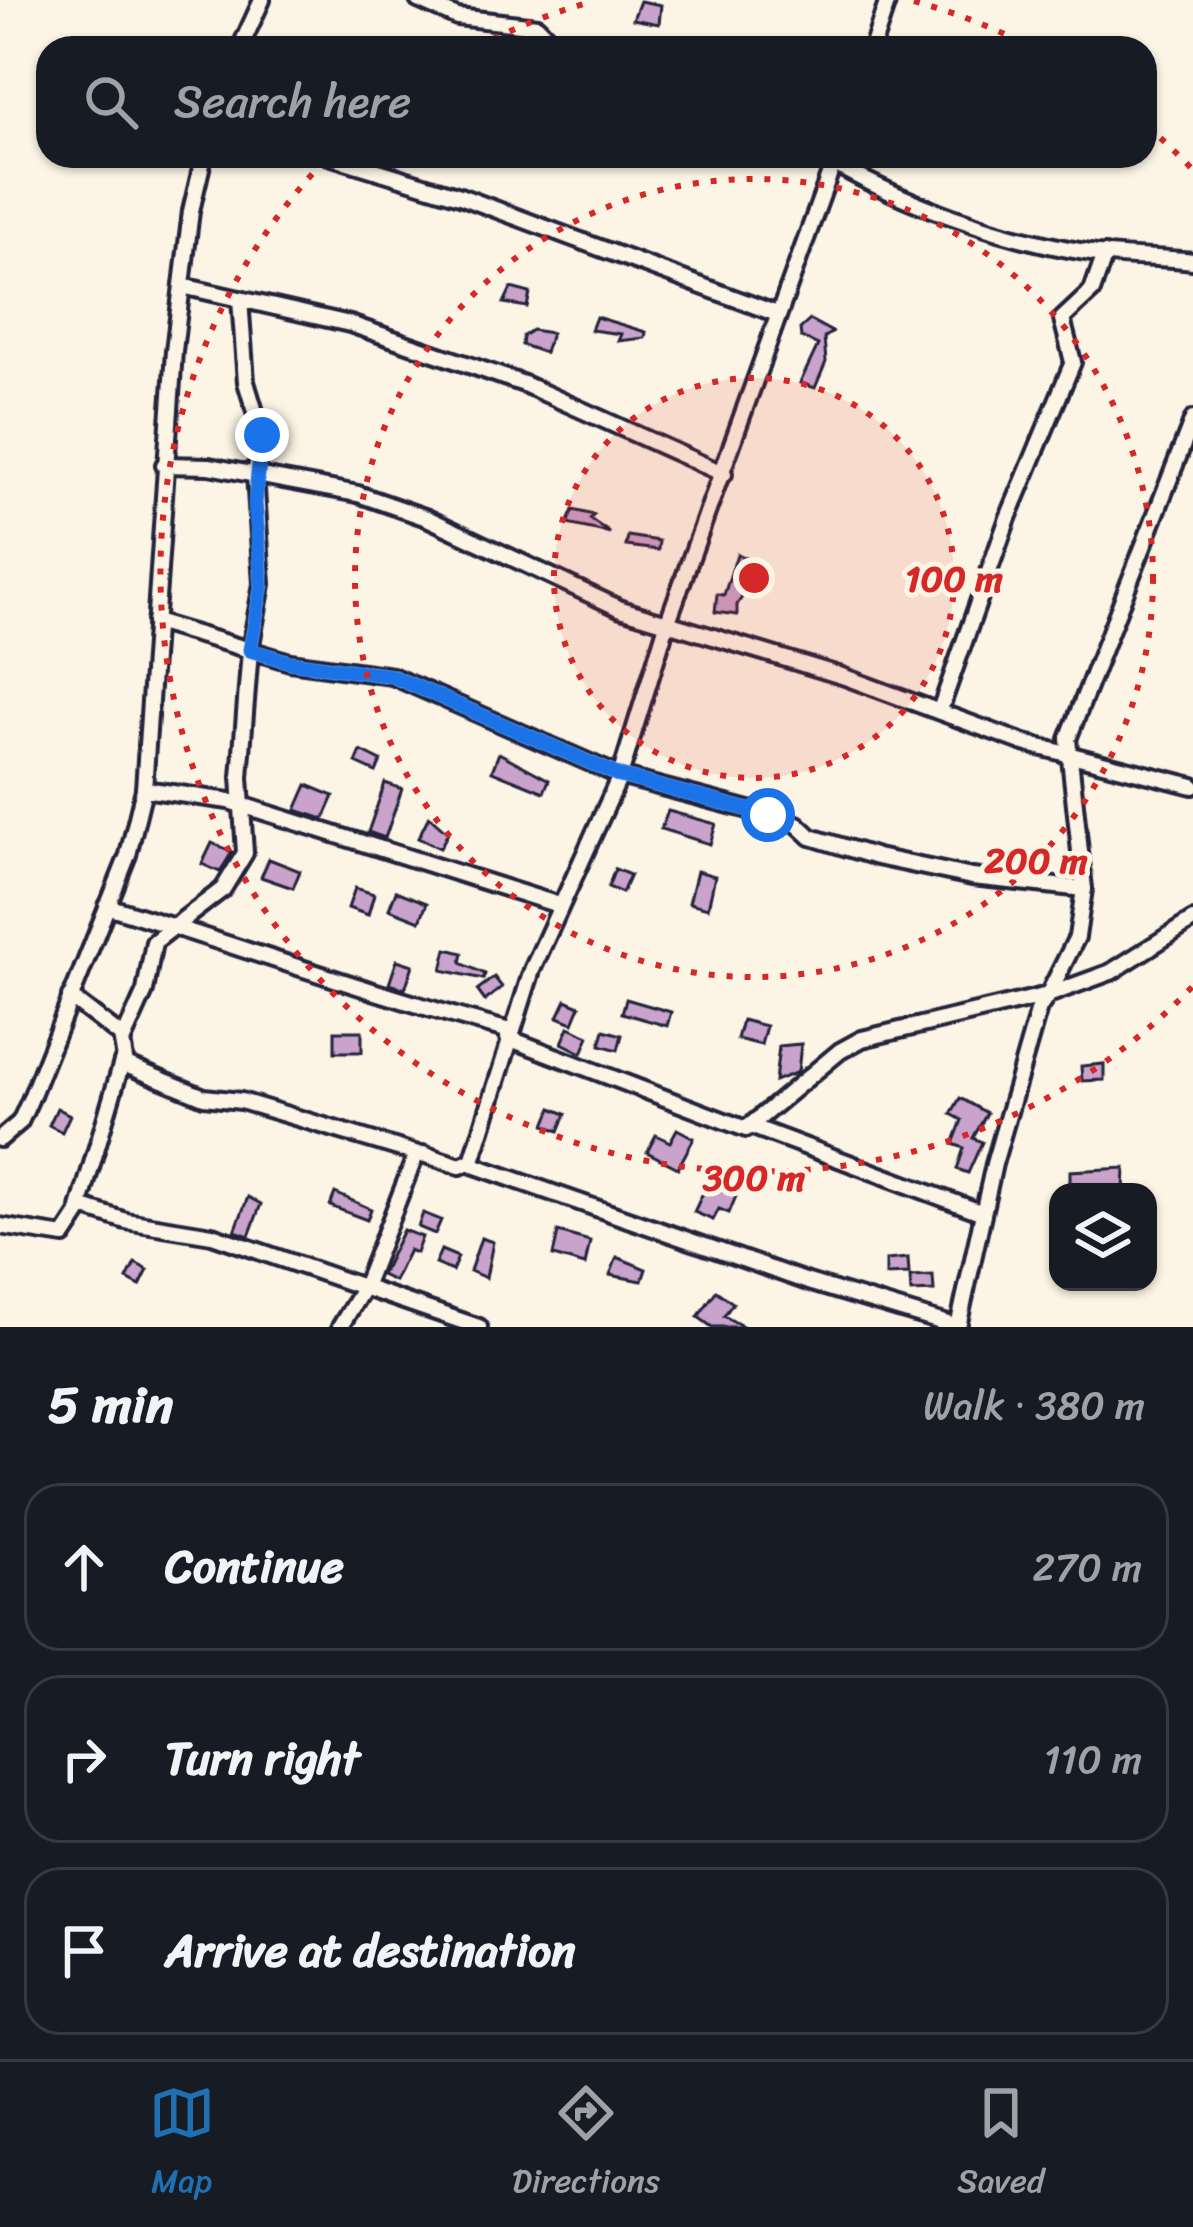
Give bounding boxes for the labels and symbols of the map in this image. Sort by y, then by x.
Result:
route end [235,408,289,462]
text: 100 m [905,547,1003,611]
centre of rings [733,557,775,599]
route start [741,788,795,842]
text: 200 m [984,829,1088,893]
text: 300 m [702,1146,805,1210]

